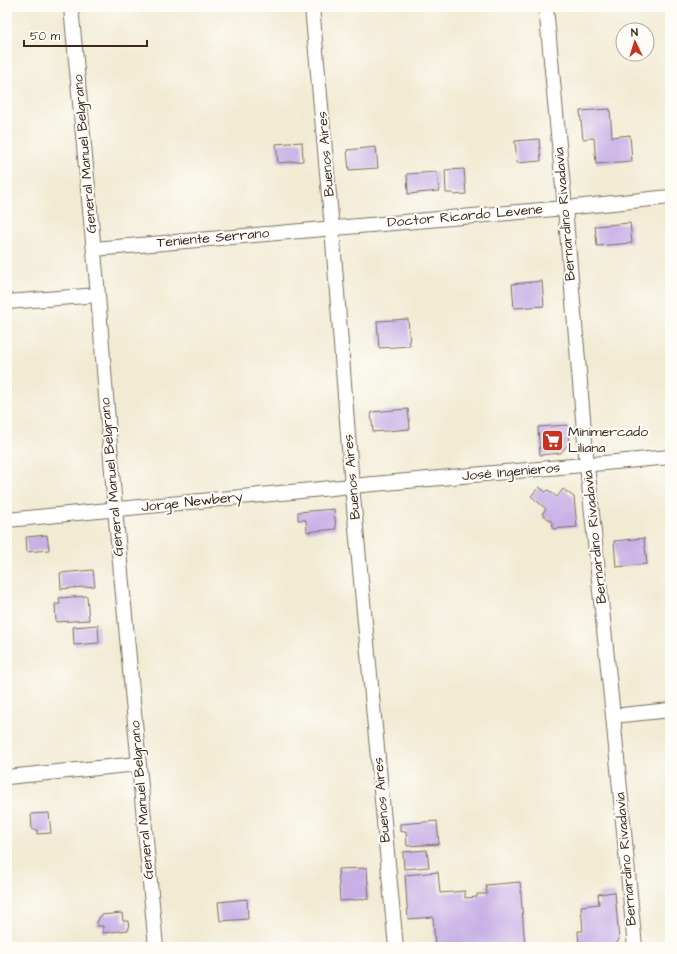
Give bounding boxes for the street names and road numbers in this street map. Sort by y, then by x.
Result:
street label: General Manuel Belgrano [68,74,102,234]
street label: Buenos Aires [312,111,340,197]
street label: Bernardino Rivadavia [549,146,581,282]
street label: Doctor Ricardo Levene [387,199,544,233]
street label: Teniente Serrano [156,223,270,253]
street label: General Manuel Belgrano [95,397,129,557]
street label: Buenos Aires [338,434,366,520]
street label: José Ingenieros [461,458,561,486]
street label: Bernardino Rivadavia [578,469,612,605]
street label: Jorge Newbery [140,487,244,517]
street label: General Manuel Belgrano [125,720,159,880]
street label: Buenos Aires [368,757,396,843]
street label: Bernardino Rivadavia [610,791,642,927]

